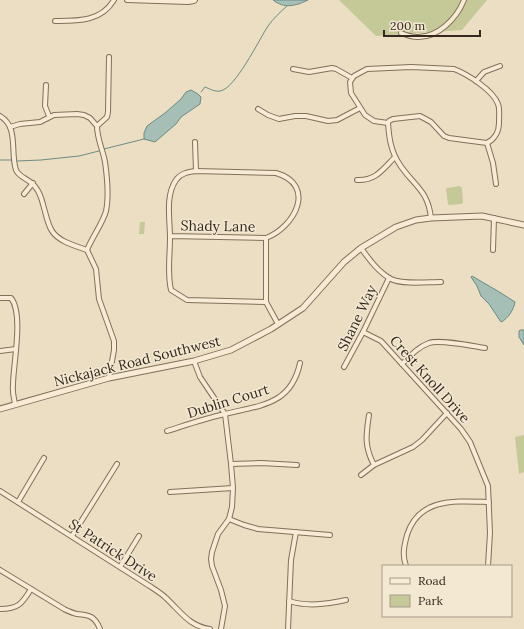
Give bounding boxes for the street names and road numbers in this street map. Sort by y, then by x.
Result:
street label: Shady Lane [181,216,256,236]
street label: Shane Way [333,282,381,354]
street label: Nickajack Road Southwest [52,331,223,390]
street label: Crest Knoll Drive [386,332,474,427]
street label: Dublin Court [185,380,272,422]
street label: St Patrick Drive [66,515,161,585]

